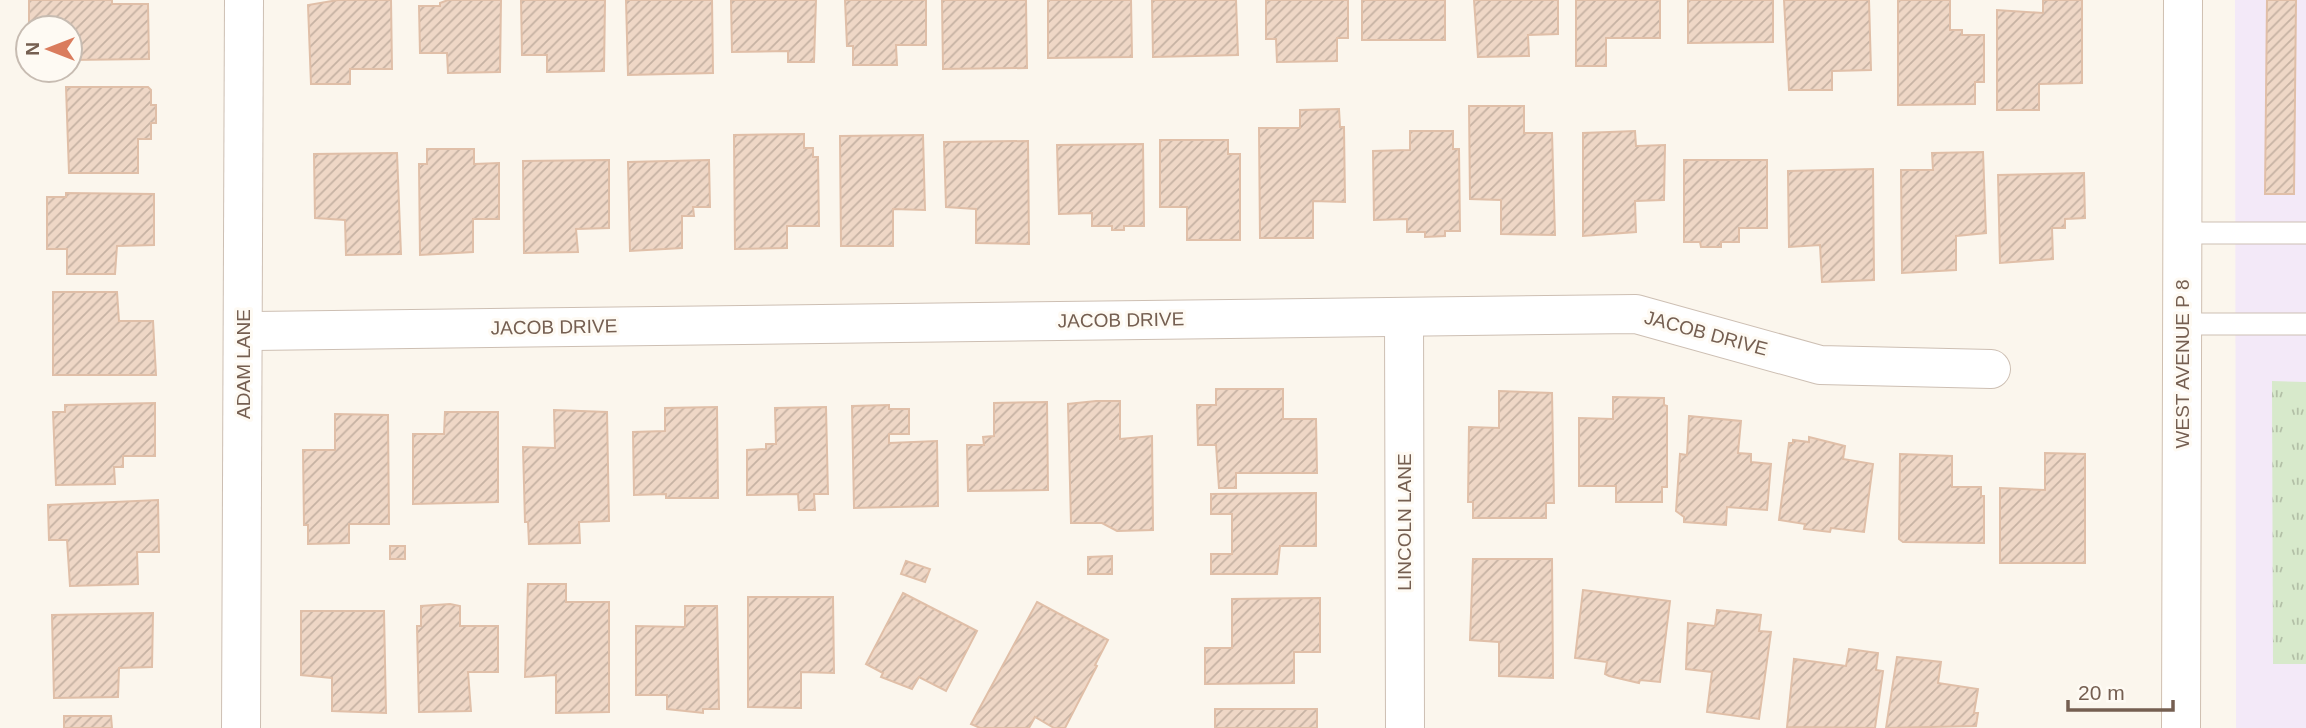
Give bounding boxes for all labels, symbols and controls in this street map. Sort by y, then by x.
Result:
north arrow [14,14,84,84]
text: N [22,42,43,56]
street label: WEST AVENUE P 8 [2172,280,2193,448]
street label: JACOB DRIVE [1642,306,1770,360]
street label: JACOB DRIVE [1057,308,1185,332]
street label: ADAM LANE [233,309,254,419]
street label: JACOB DRIVE [490,315,618,339]
street label: LINCOLN LANE [1394,453,1415,591]
scale bar [2068,668,2173,712]
text: 20 m [2078,681,2125,704]

